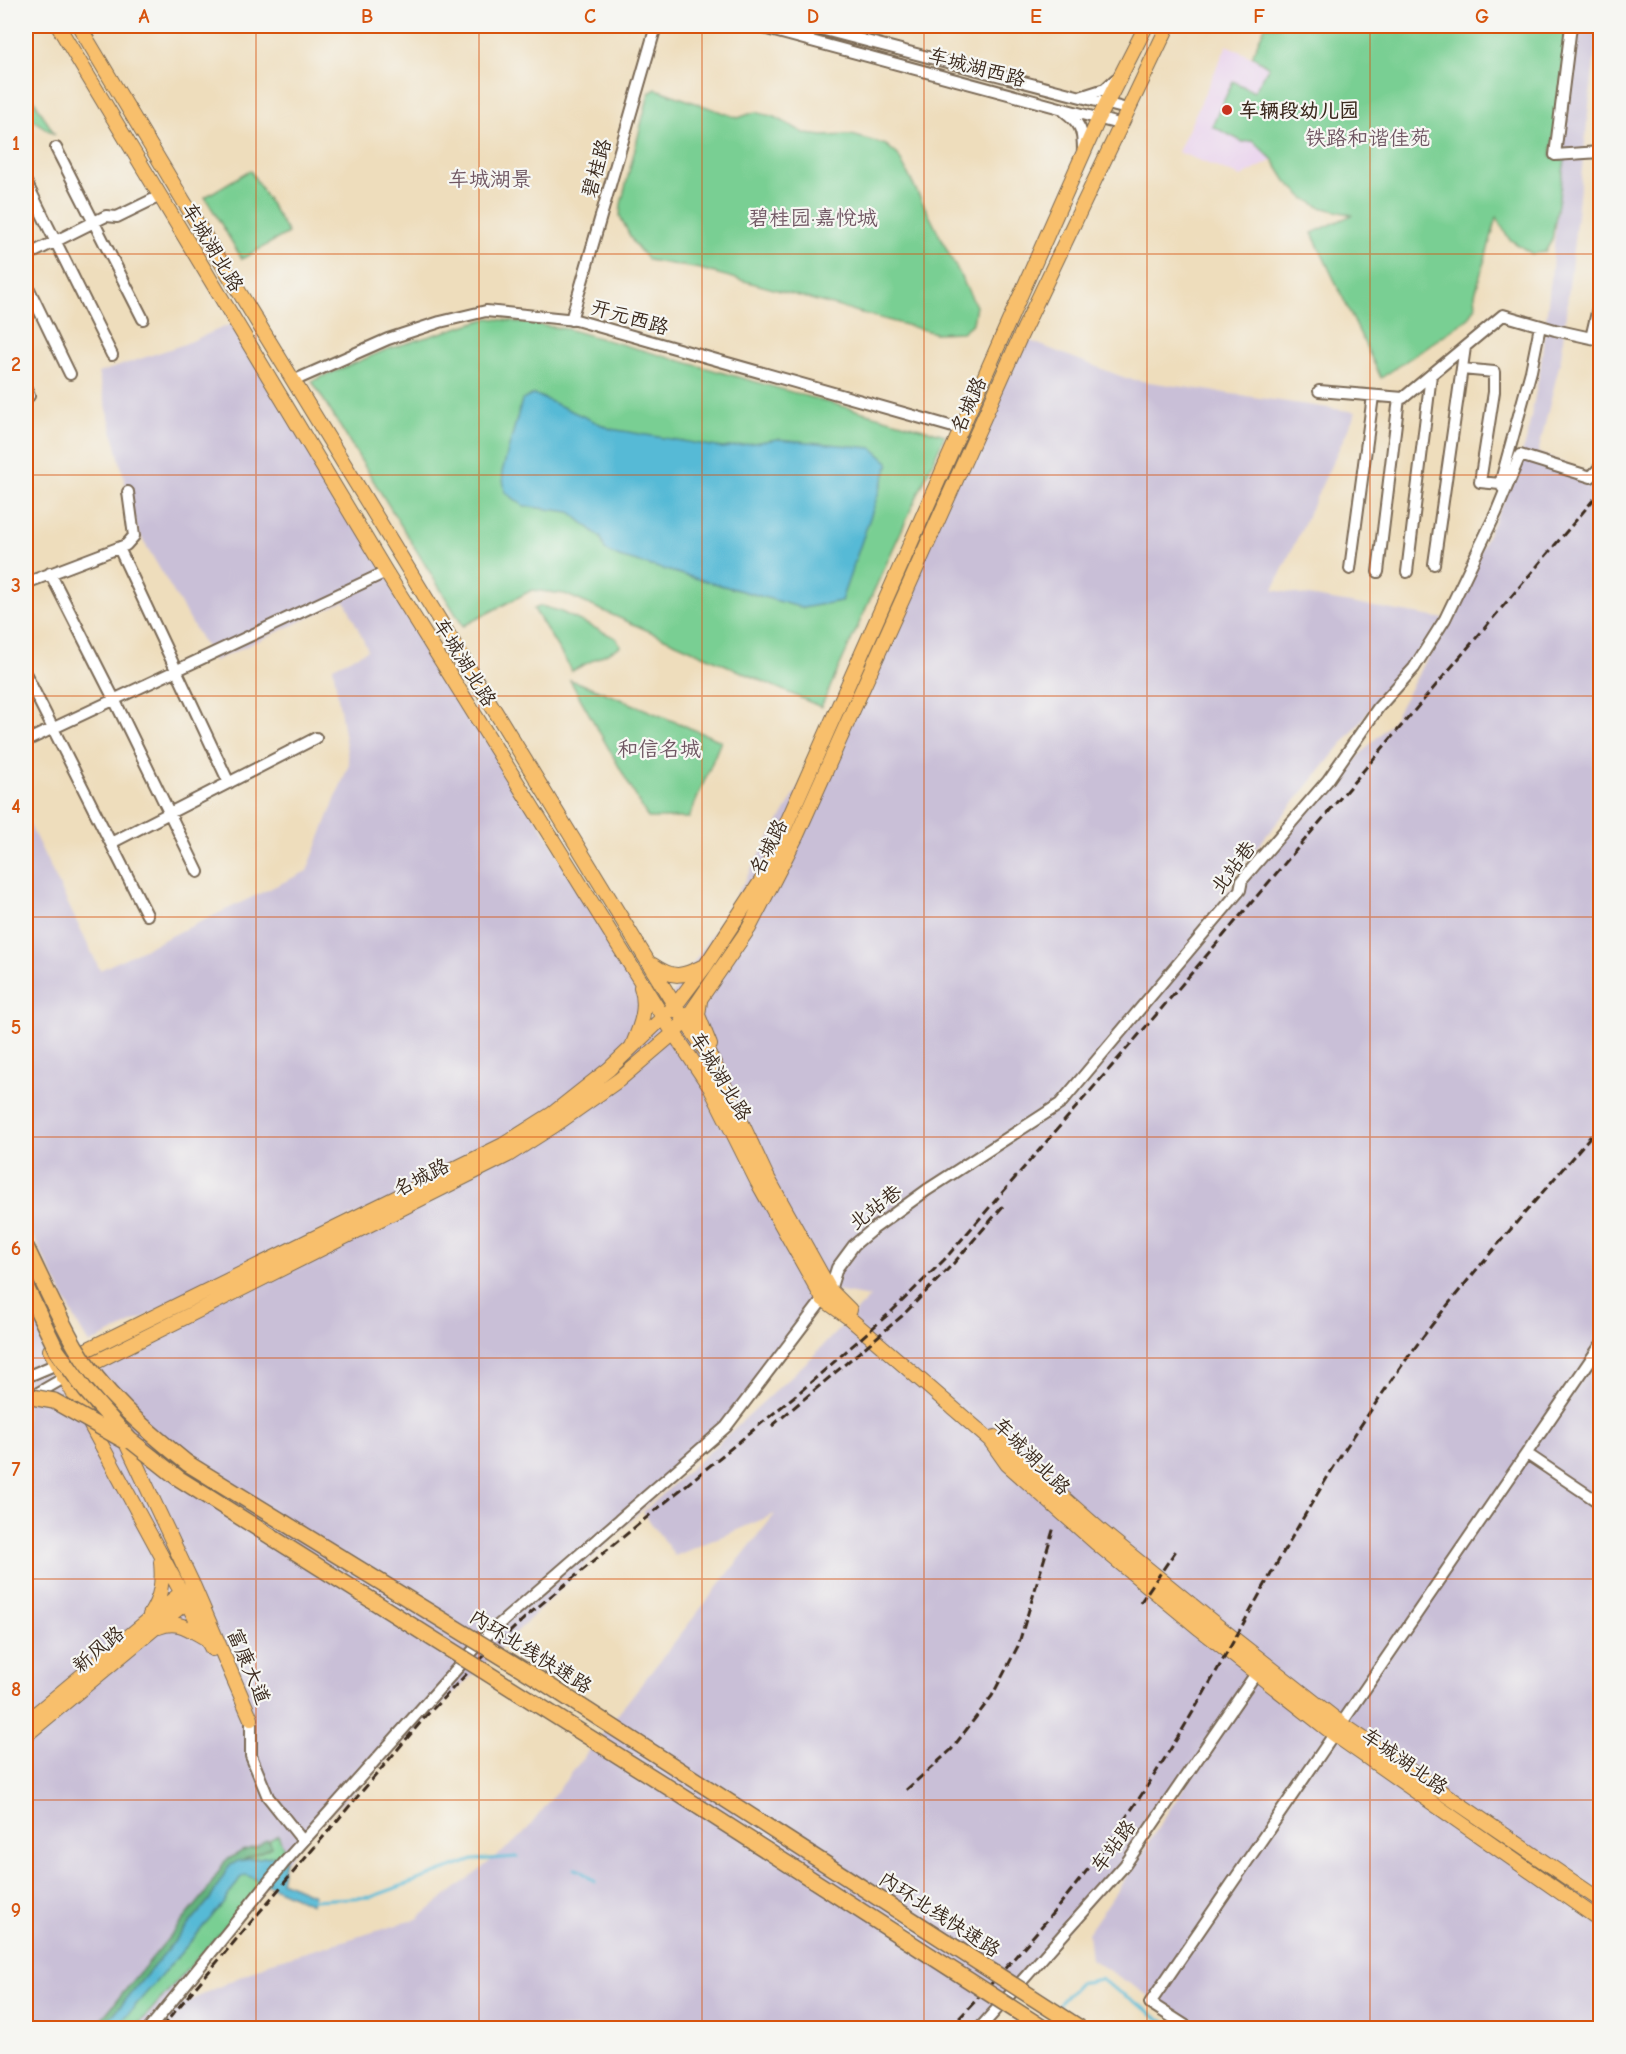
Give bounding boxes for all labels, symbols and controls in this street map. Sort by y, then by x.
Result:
text: A [138,5,150,28]
text: B [361,5,373,28]
text: C [584,5,596,28]
text: D [807,5,819,28]
text: E [1030,5,1042,28]
text: F [1253,5,1265,28]
text: G [1475,5,1489,28]
street label: 车城湖西路 [926,43,1029,92]
place label: 车辆段幼儿园 [1239,99,1359,122]
marker: 车辆段幼儿园 [1220,103,1234,117]
district label: 铁路和谐佳苑 [1305,126,1431,150]
text: 1 [12,132,20,155]
street label: 碧桂路 [577,135,616,200]
district label: 车城湖景 [448,167,532,191]
street label: 车城湖北路 [177,198,249,297]
district label: 碧桂园·嘉悦城 [748,206,878,230]
street label: 开元西路 [588,295,672,340]
text: 2 [11,353,21,376]
street label: 名城路 [946,372,992,437]
text: 3 [11,574,21,597]
street label: 车城湖北路 [428,614,501,712]
district label: 和信名城 [617,737,701,761]
text: 4 [11,795,21,818]
street label: 名城路 [745,814,793,879]
street label: 北站巷 [1206,836,1261,898]
text: 5 [11,1016,21,1039]
street label: 车城湖北路 [685,1027,757,1126]
street label: 名城路 [389,1153,454,1201]
street label: 北站巷 [844,1180,907,1235]
text: 6 [11,1237,21,1260]
street label: 车城湖北路 [988,1413,1076,1501]
text: 7 [12,1458,21,1481]
street label: 内环北线快速路 [465,1605,597,1699]
street label: 新风路 [68,1621,129,1677]
street label: 富康大道 [222,1625,275,1708]
text: 8 [11,1678,21,1701]
street label: 车城湖北路 [1357,1723,1453,1800]
street label: 车站路 [1086,1815,1141,1877]
street label: 内环北线快速路 [875,1867,1006,1963]
text: 9 [11,1899,21,1922]

